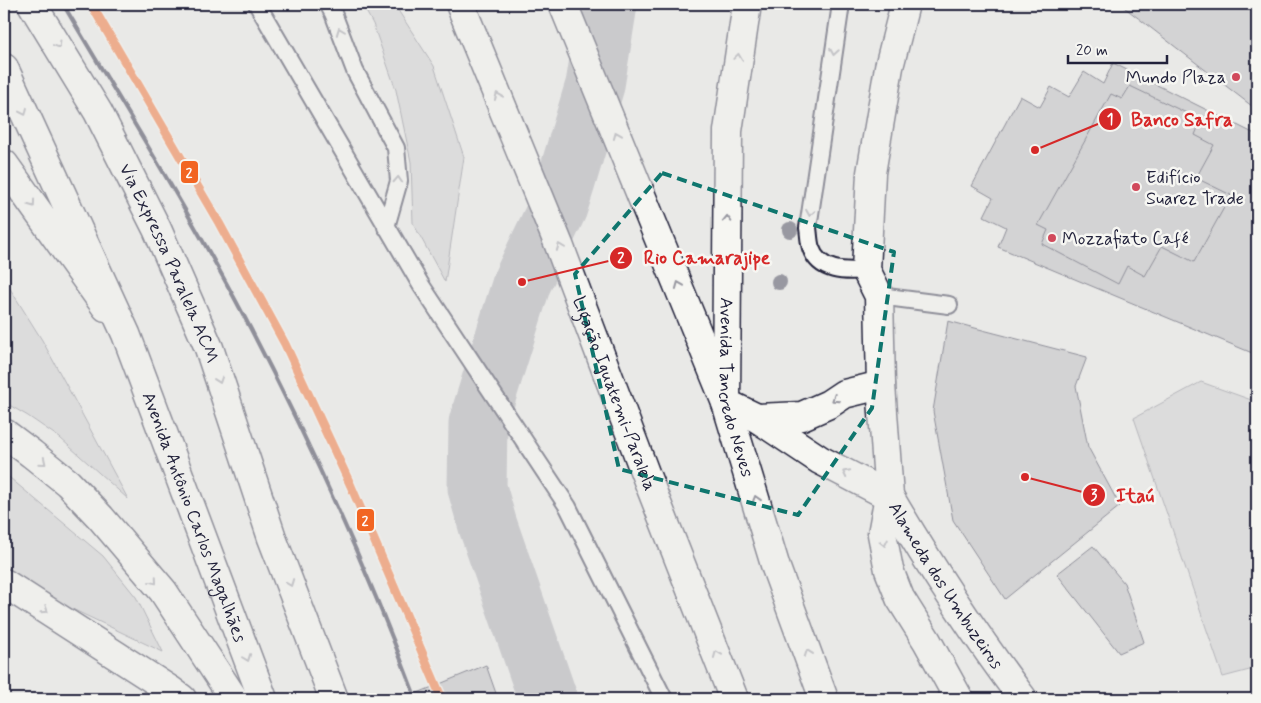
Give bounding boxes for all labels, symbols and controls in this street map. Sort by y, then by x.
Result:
one-way arrow [336,27,346,35]
scale bar [1068,32,1167,64]
one-way arrow [51,40,61,49]
text: 20 m [1076,41,1108,61]
one-way arrow [829,48,840,56]
one-way arrow [733,53,743,62]
place label: Mundo Plaza [1126,66,1226,90]
marker: Mundo Plaza [1230,71,1242,83]
one-way arrow [494,92,505,101]
callout: Banco Safra [1097,102,1241,136]
one-way arrow [18,107,28,116]
text: Banco Safra [1131,108,1233,133]
text: 1 [1107,110,1113,130]
one-way arrow [613,131,623,140]
street label: Via Expressa Paralela ACM [113,160,224,366]
line badge: 2 [180,160,199,184]
text: 2 [186,164,193,182]
place label: Edifício Suarez Trade [1146,166,1244,211]
one-way arrow [392,175,403,183]
marker: Edifício Suarez Trade [1130,181,1142,193]
one-way arrow [26,198,35,208]
one-way arrow [805,209,816,217]
one-way arrow [722,215,733,223]
place label: Mozzafiato Café [1062,227,1188,251]
marker: Mozzafiato Café [1046,232,1058,244]
callout: Rio Camarajipe [609,241,779,275]
one-way arrow [555,243,566,252]
text: Rio Camarajipe [644,246,771,271]
text: 2 [617,249,625,269]
one-way arrow [674,281,685,290]
street label: Ligação Iguatemi-Paralela [566,293,662,494]
street label: Avenida Tancredo Neves [713,297,759,480]
one-way arrow [214,375,224,384]
street label: Avenida Antônio Carlos Magalhães [136,389,252,646]
one-way arrow [832,393,841,403]
one-way arrow [37,457,46,465]
one-way arrow [842,469,851,479]
callout: Itaú [1081,478,1164,512]
text: Itaú [1116,484,1154,509]
text: 3 [1091,486,1098,506]
one-way arrow [751,496,761,504]
street label: Alameda dos Umbuzeiros [882,498,1008,674]
line badge: 2 [356,508,375,532]
text: 2 [362,512,369,530]
one-way arrow [878,539,889,548]
one-way arrow [148,575,157,584]
one-way arrow [284,579,294,587]
one-way arrow [39,604,48,613]
one-way arrow [712,650,723,659]
one-way arrow [804,650,814,658]
one-way arrow [241,653,252,662]

